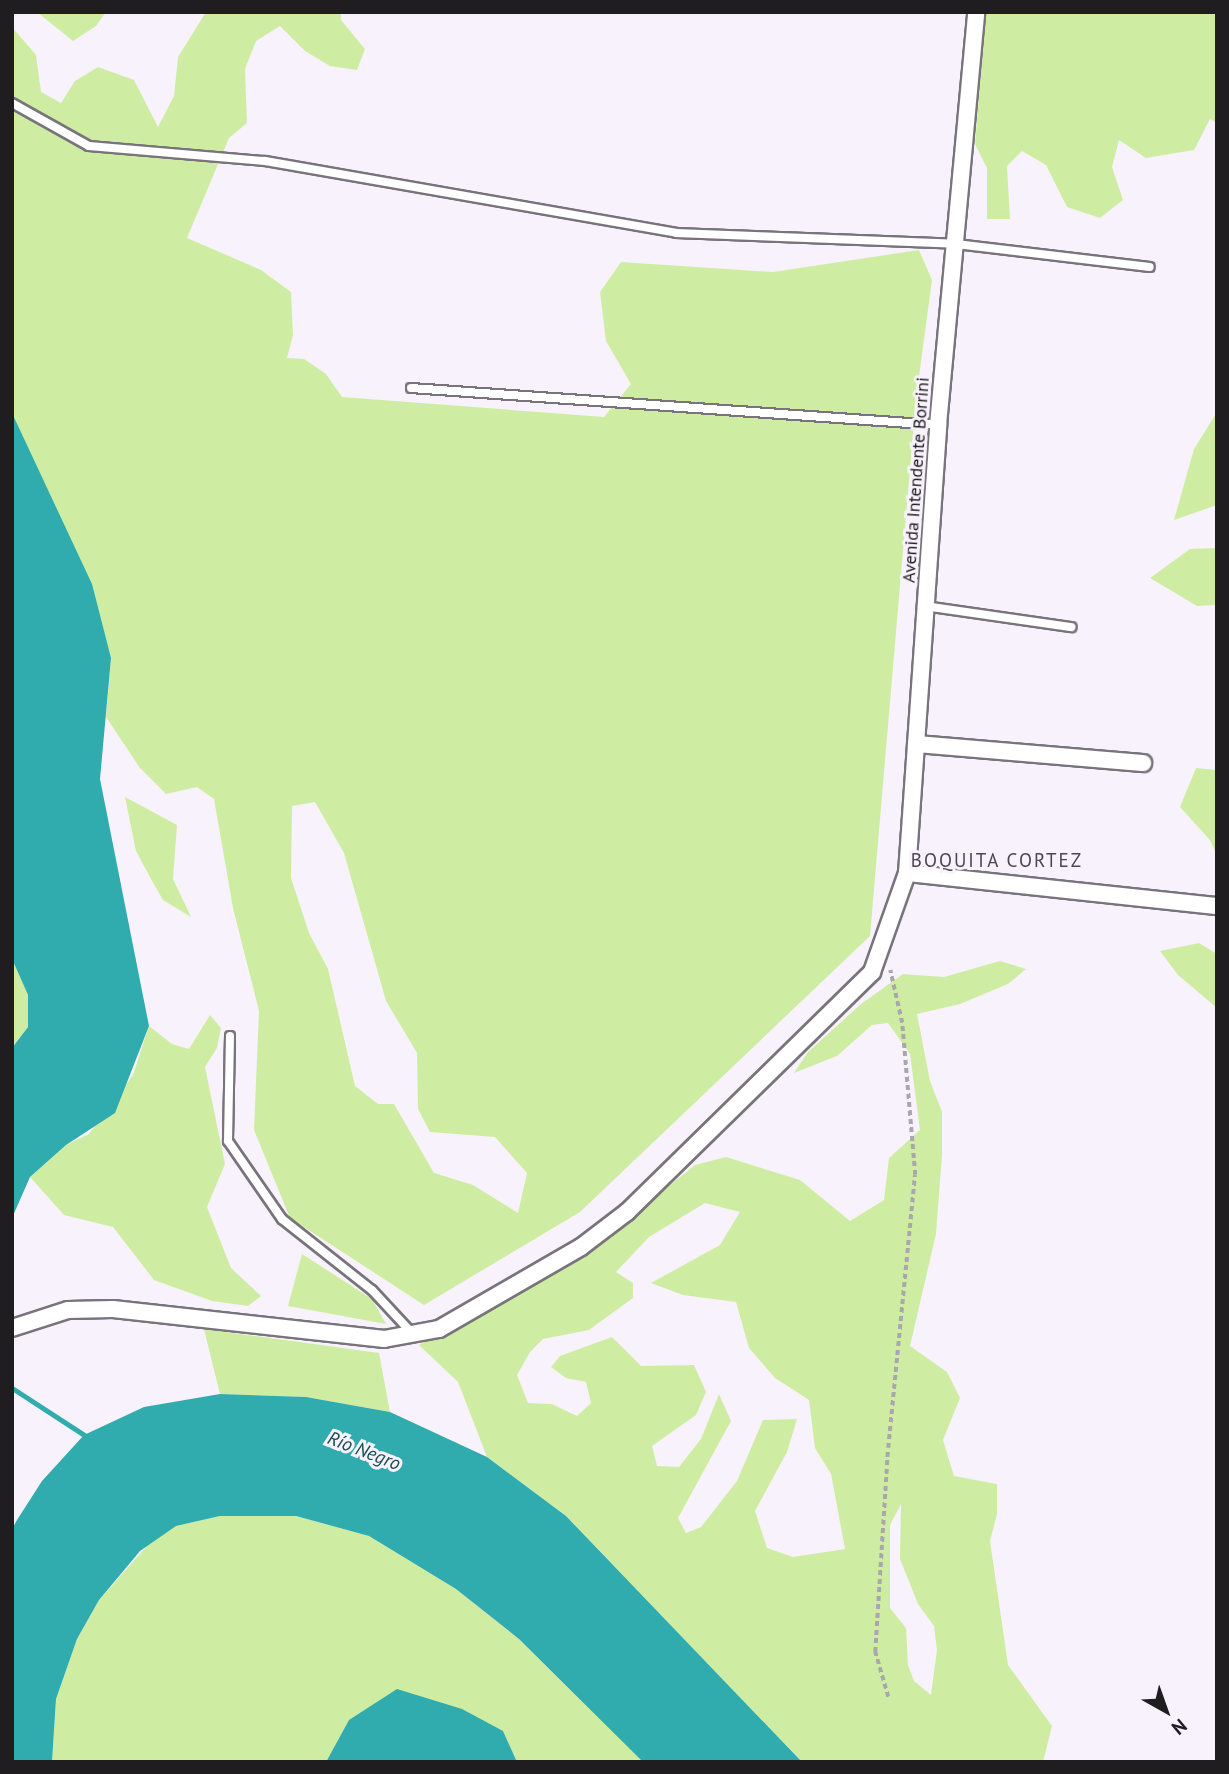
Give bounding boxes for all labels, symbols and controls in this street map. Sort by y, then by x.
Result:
street label: Avenida Intendente Borrini [898,376,934,584]
district label: BOQUITA CORTEZ [912,850,1082,872]
water label: Río Negro [324,1427,404,1475]
north arrow [1131,1676,1201,1746]
text: N [1167,1714,1192,1740]

